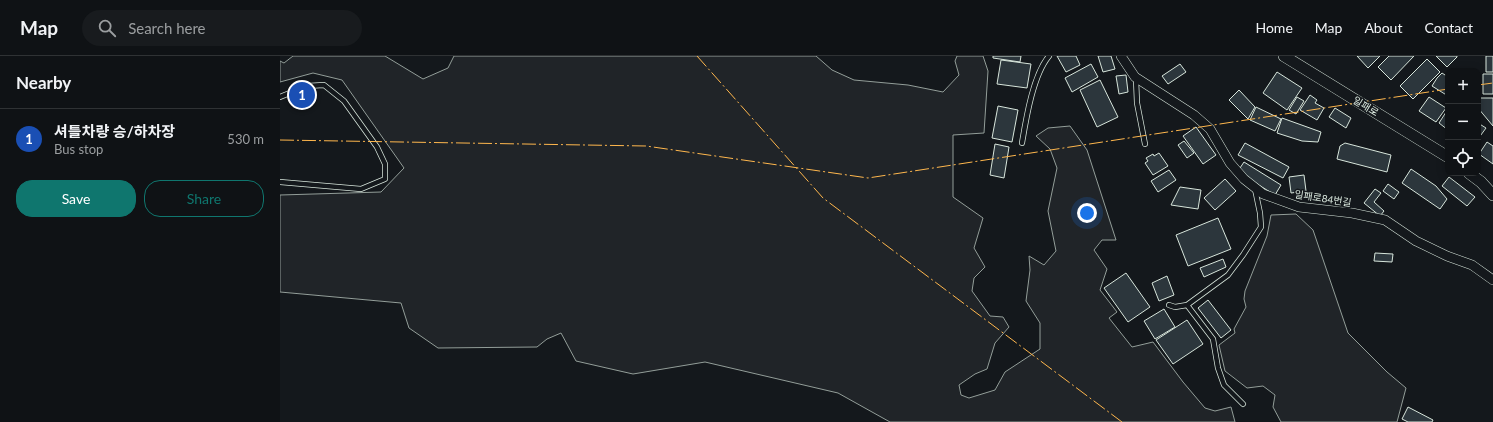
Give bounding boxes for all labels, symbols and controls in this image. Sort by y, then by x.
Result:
search box [82,10,362,46]
text: Map [20,16,58,39]
icon: search [96,17,118,39]
text: Search here [128,19,206,37]
text: Home [1255,19,1293,36]
text: Map [1315,19,1342,36]
text: About [1364,19,1402,36]
text: Contact [1424,19,1473,36]
map controls [1445,68,1481,176]
button: + [1445,68,1481,104]
text: Nearby [16,72,71,93]
pin: 1 [289,80,315,110]
street label: 일패로 [1351,94,1381,118]
button: − [1445,104,1481,140]
text: 셔틀차량 승/하차장 [54,122,175,140]
text: 1 [25,131,33,147]
text: 530 m [227,131,264,147]
button: locate [1445,140,1481,176]
text: Bus stop [54,141,103,157]
button: Save [16,180,136,217]
button: Share [144,180,264,217]
street label: 일패로84번길 [1294,188,1352,208]
your location [1077,203,1097,223]

